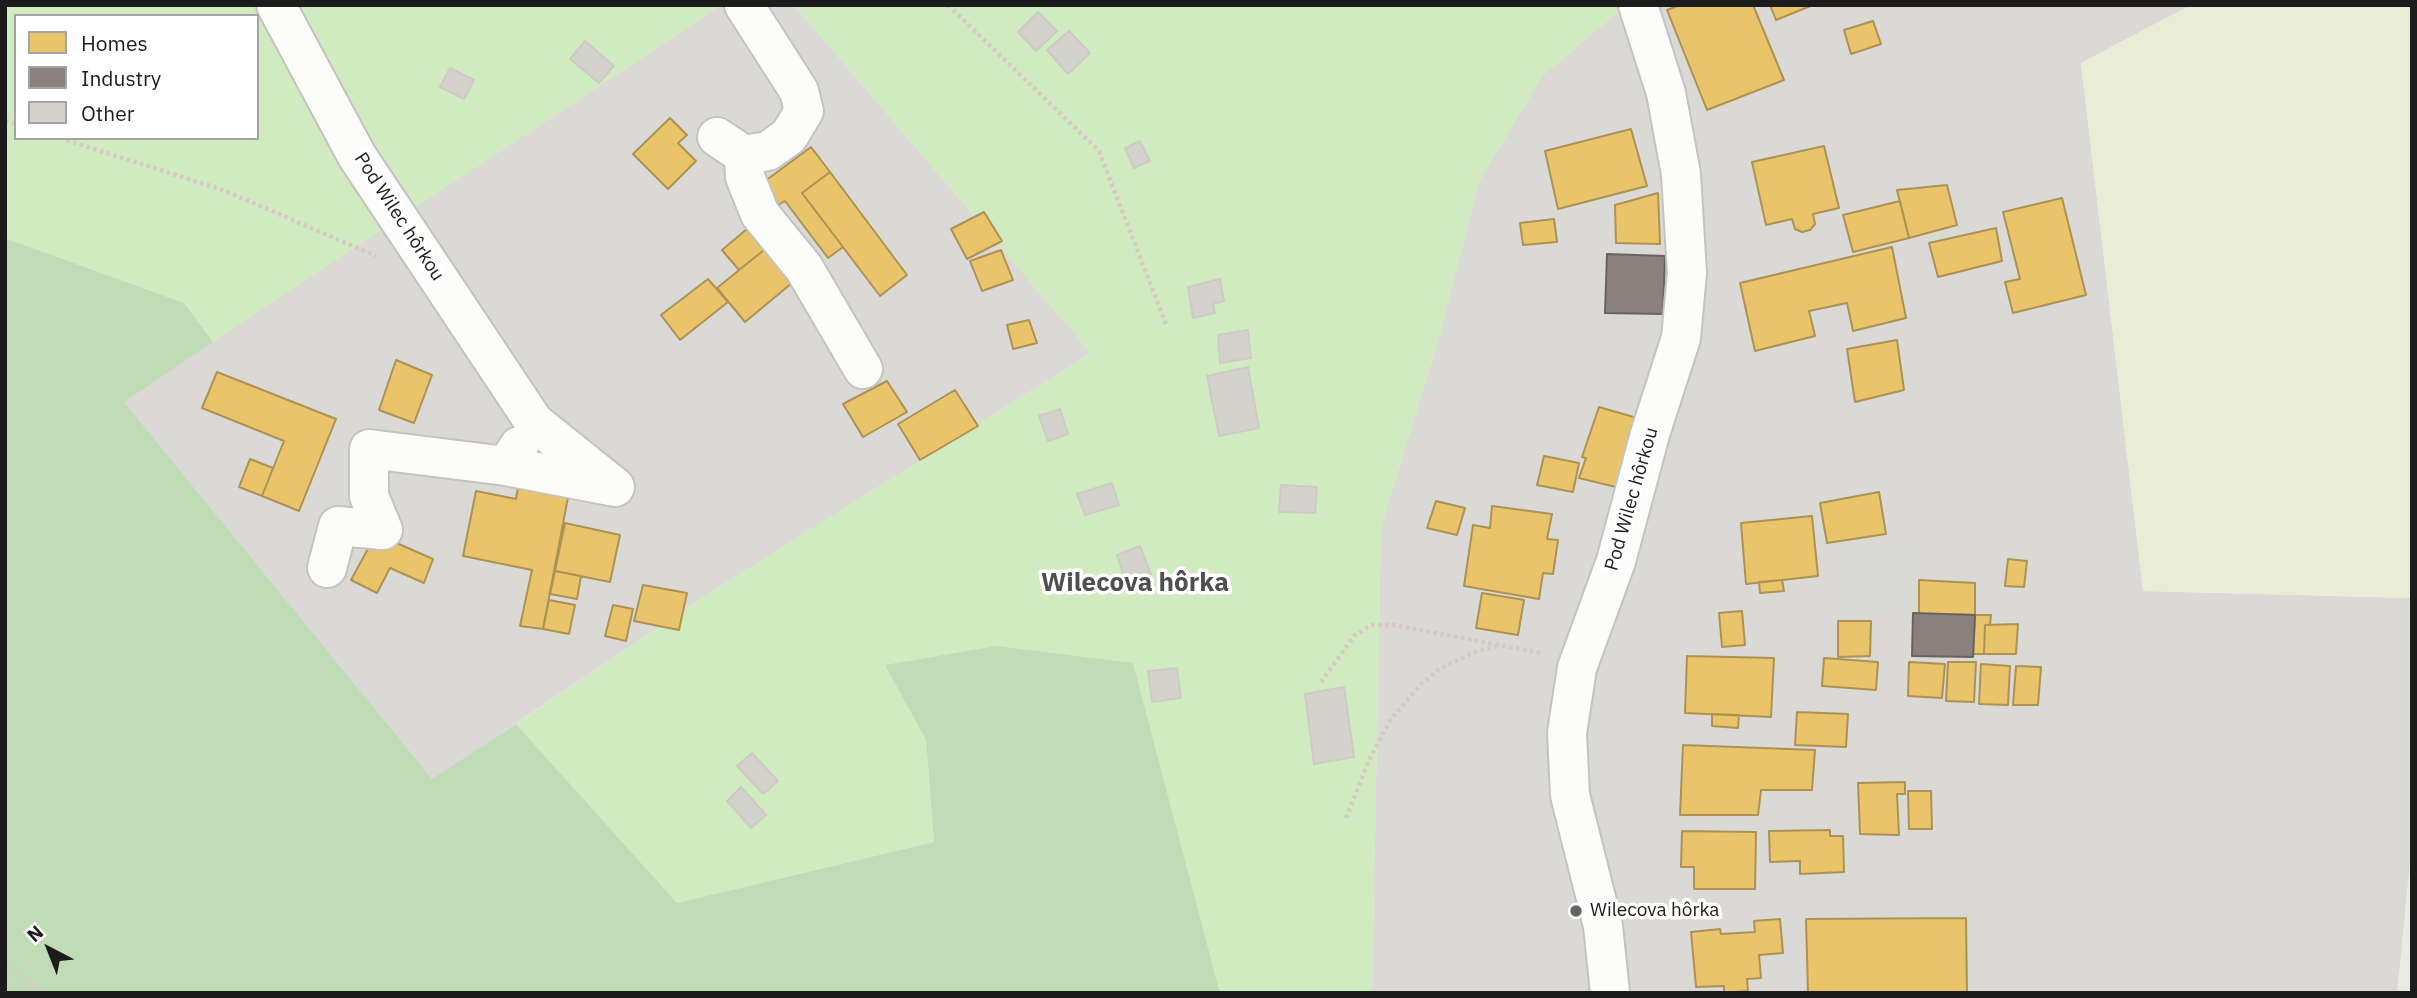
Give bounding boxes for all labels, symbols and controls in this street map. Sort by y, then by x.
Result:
legend [14,14,259,140]
text: Homes [81,29,148,57]
text: Industry [81,64,161,92]
text: Other [81,99,134,127]
street label: Pod Wilec hôrkou [349,149,449,285]
street label: Pod Wilec hôrkou [1601,425,1663,573]
district label: Wilecova hôrka [1041,567,1229,599]
place label: Wilecova hôrka [1590,900,1719,922]
marker: Wilecova hôrka [1568,903,1584,919]
north arrow [14,914,84,984]
text: N [22,920,48,947]

